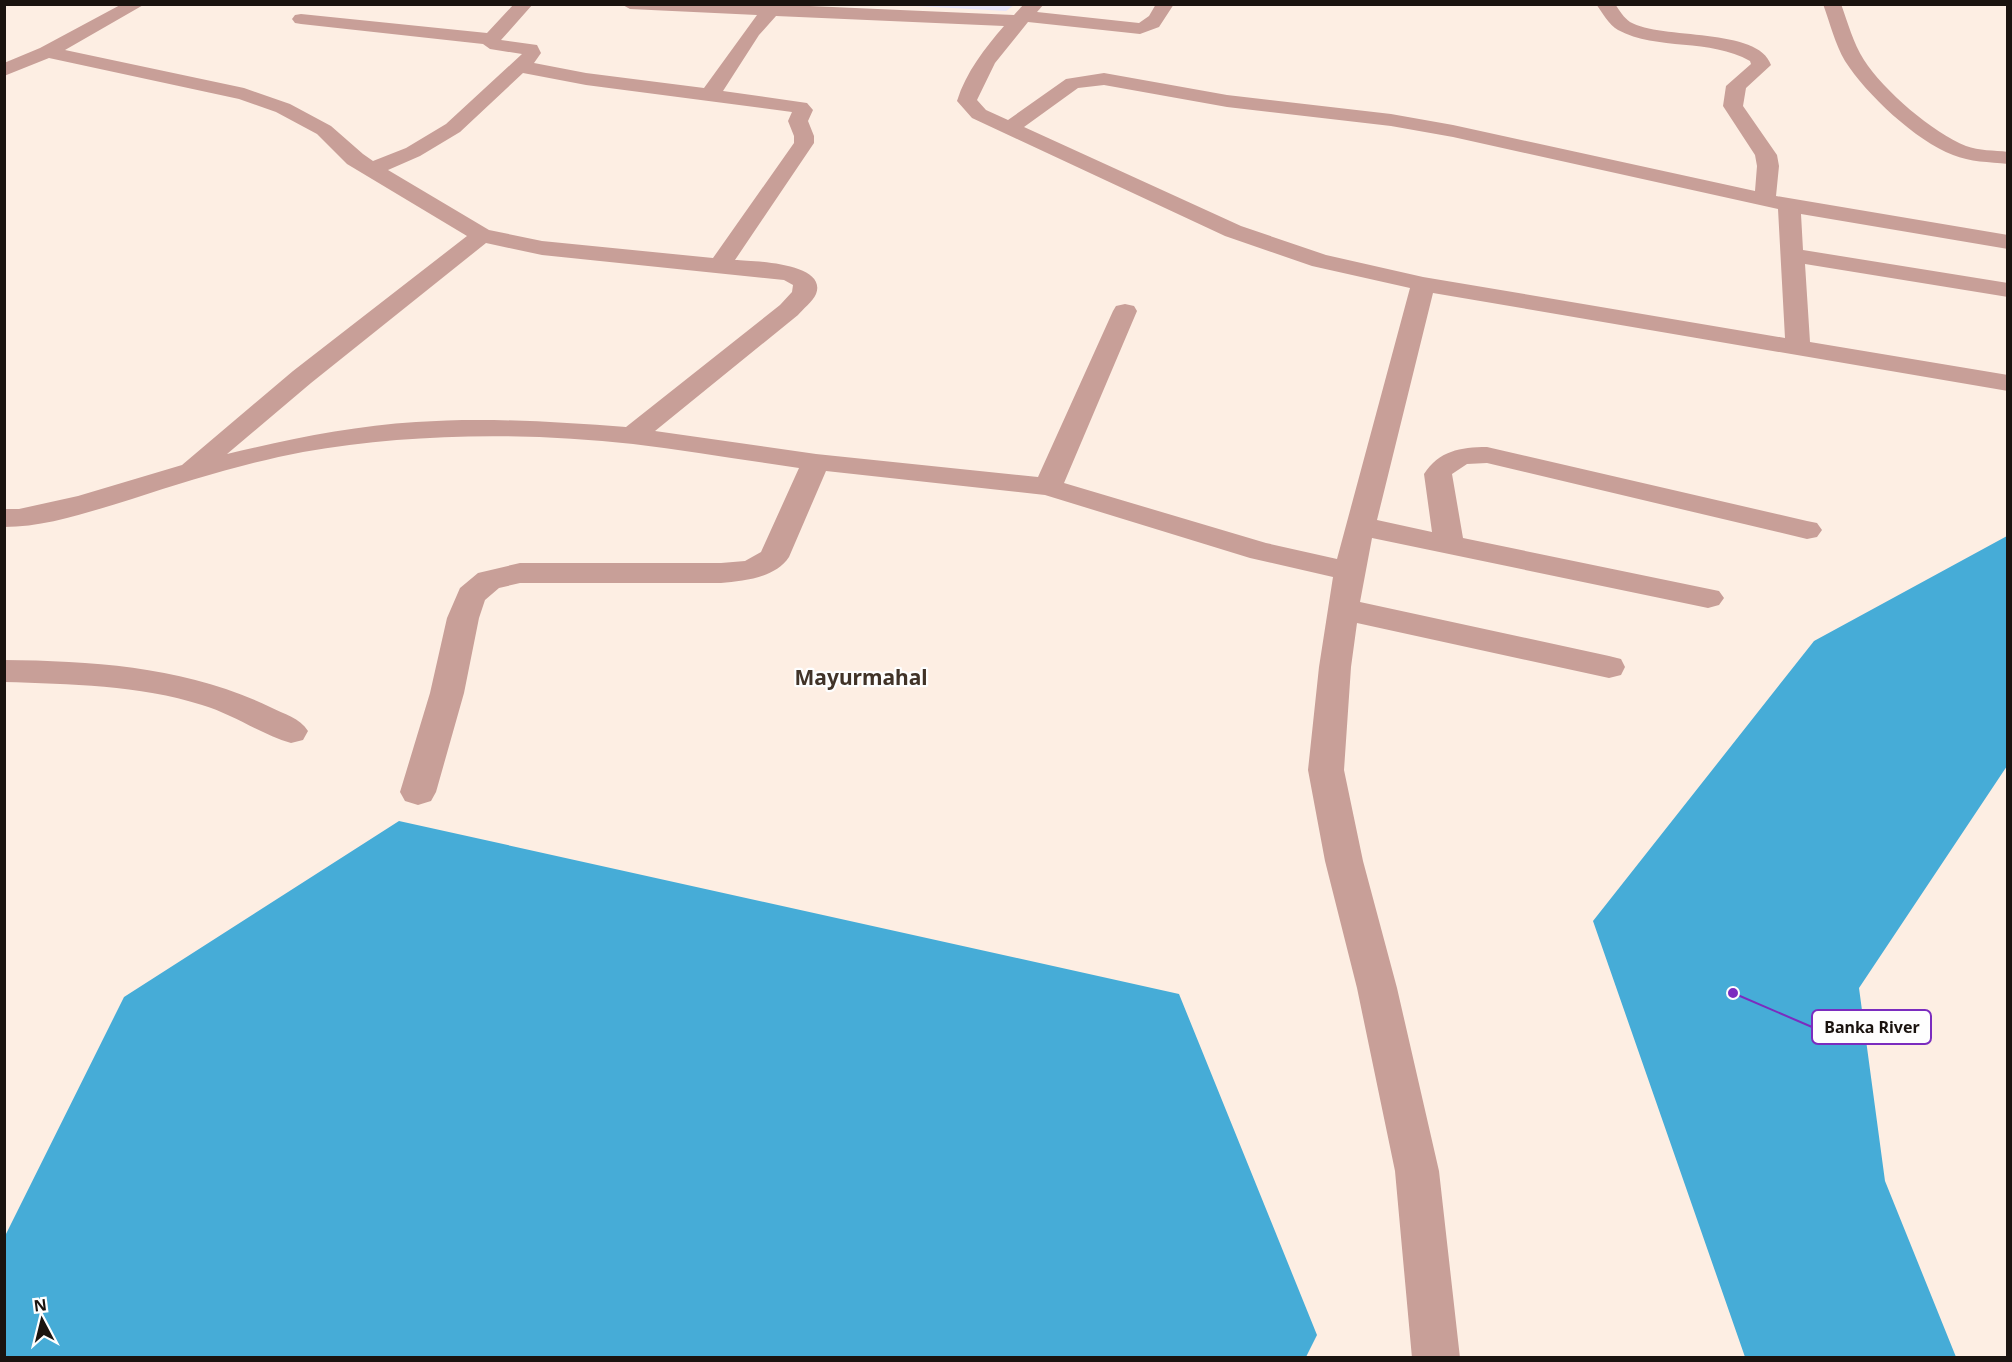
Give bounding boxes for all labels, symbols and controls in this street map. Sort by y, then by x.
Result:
district label: Mayurmahal [795,663,927,691]
callout: Banka River [1812,1010,1931,1044]
text: Banka River [1824,1016,1920,1038]
north arrow [12,1290,72,1350]
text: N [32,1293,48,1317]

